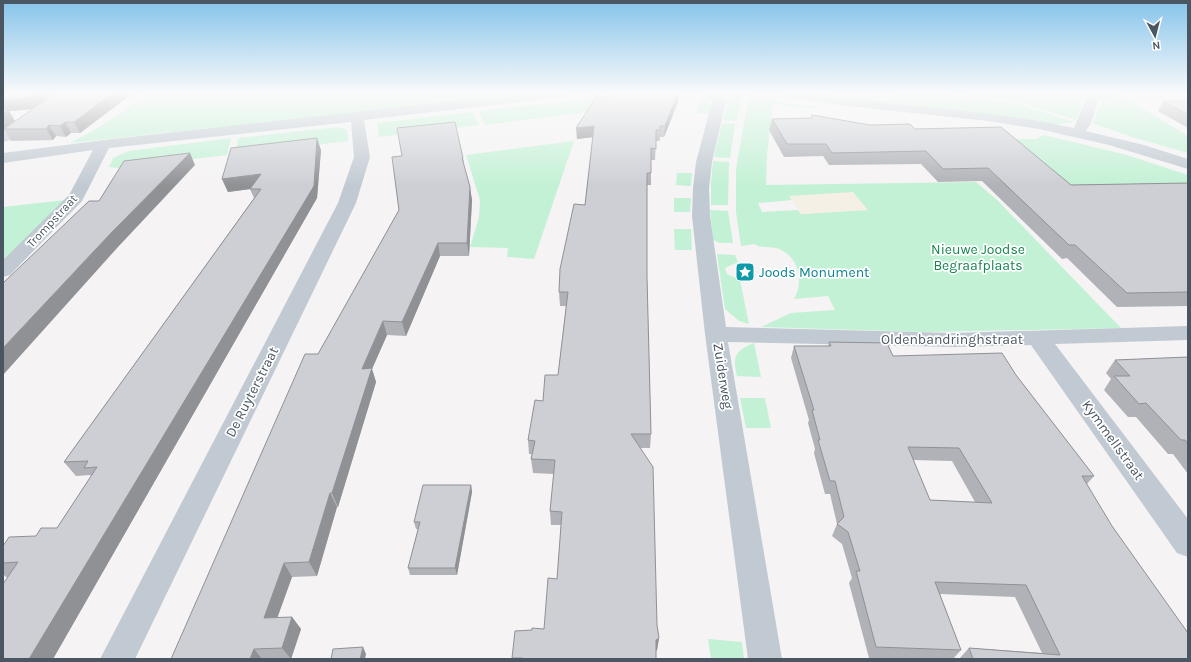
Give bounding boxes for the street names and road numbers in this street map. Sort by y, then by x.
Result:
street label: Trompstraat [24,191,80,250]
street label: Oldenbandringhstraat [881,331,1023,348]
street label: Zuiderweg [709,342,737,410]
street label: De Ruyterstraat [222,344,282,440]
street label: Kymmellstraat [1078,397,1148,483]

